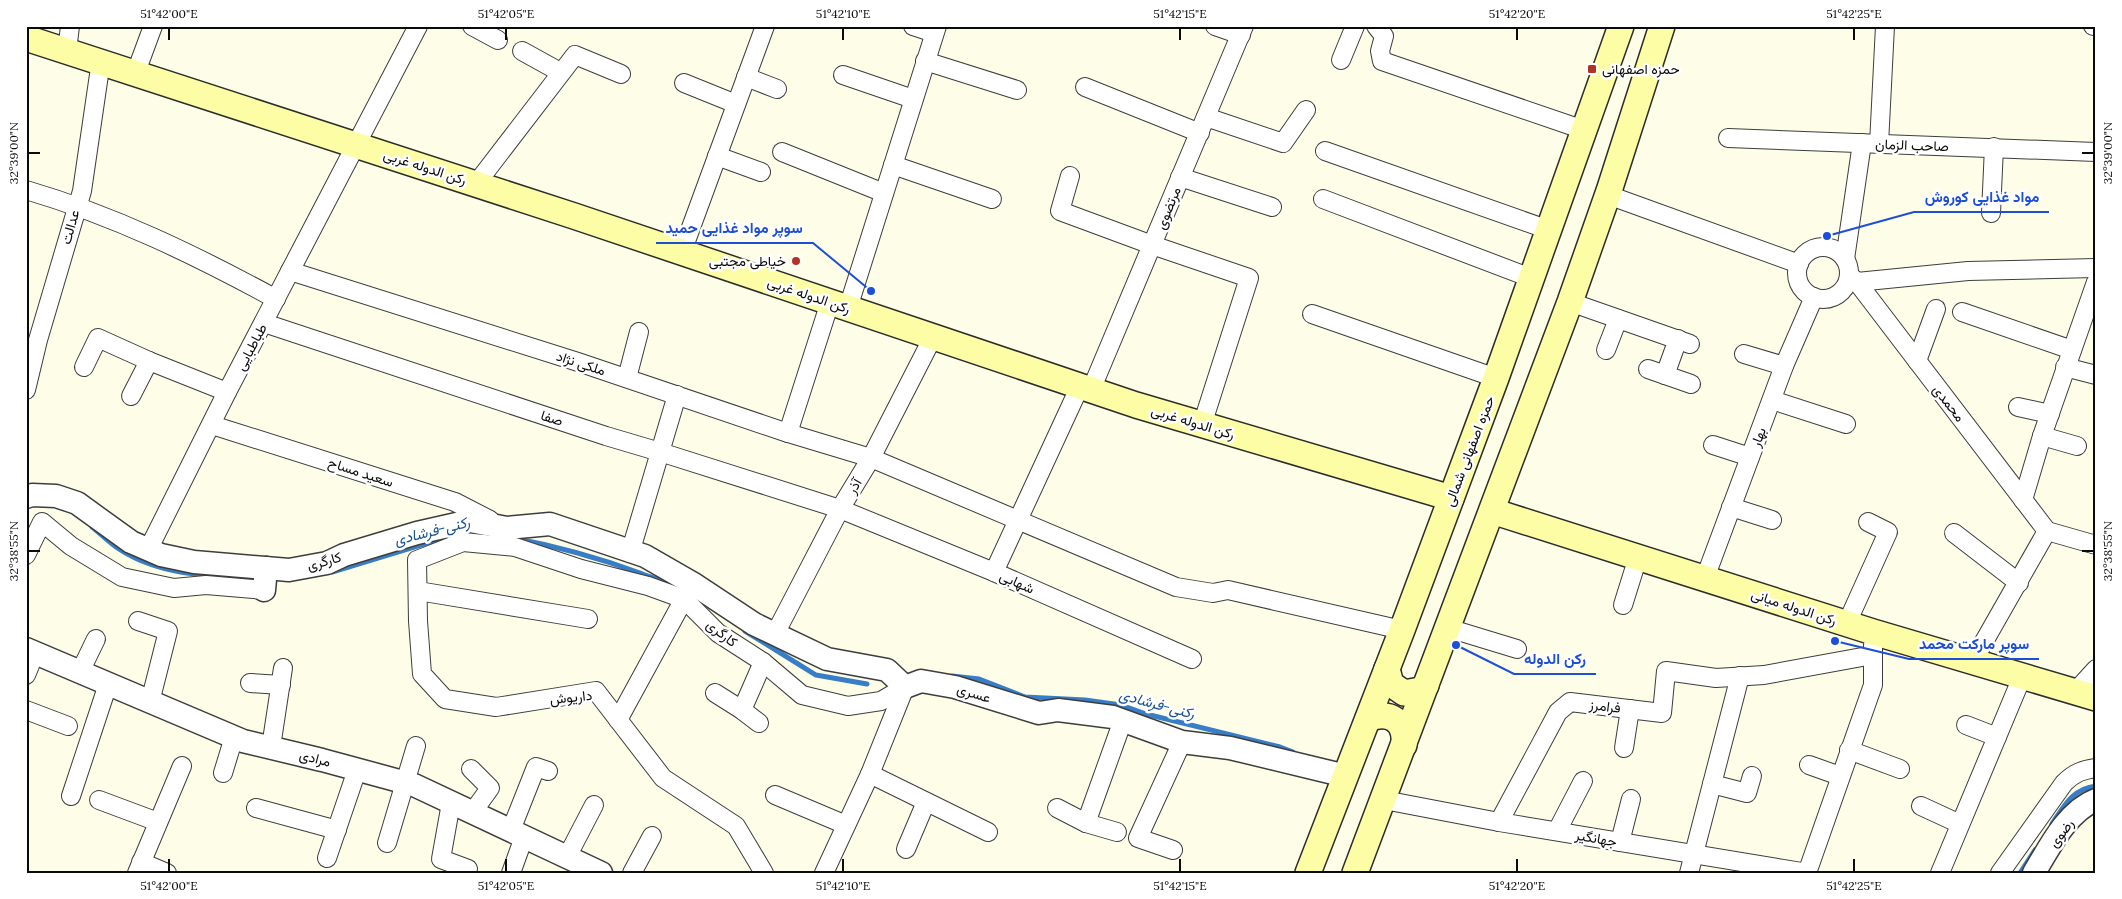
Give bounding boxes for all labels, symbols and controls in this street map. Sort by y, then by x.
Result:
text: 51°42'00"E [140,6,198,21]
text: 51°42'05"E [478,6,534,21]
text: 51°42'10"E [816,6,870,21]
text: 51°42'15"E [1153,6,1207,21]
text: 51°42'20"E [1489,6,1545,21]
text: 51°42'25"E [1826,6,1882,21]
place label: حمزه اصفهانی [1602,60,1680,78]
marker: حمزه اصفهانی [1586,63,1598,75]
text: 32°39'00"N [6,122,21,184]
text: 32°39'00"N [2100,122,2115,184]
street label: صاحب الزمان [1875,135,1949,155]
street label: رکن الدوله غربی [381,145,469,189]
callout: مواد غذایی کوروش [1914,182,2049,212]
street label: مرتضوی [1151,184,1185,232]
text: مواد غذایی کوروش [1925,187,2039,206]
street label: عدالت [57,208,83,246]
callout: سوپر مواد غذایی حمید [656,213,813,243]
text: سوپر مواد غذایی حمید [665,218,803,238]
place label: خیاطی مجتبی [709,252,786,270]
marker: خیاطی مجتبی [790,255,802,267]
street label: رکن الدوله غربی [765,272,853,318]
street label: طباطبایی [231,320,271,374]
street label: ملکی نژاد [554,347,608,379]
street label: محمدی [1929,381,1969,425]
street label: حمزه اصفهانی شمالی [1440,393,1498,509]
street label: رکن الدوله غربی [1149,401,1237,443]
street label: صفا [539,406,566,430]
street label: بهار [1746,425,1770,450]
street label: سعید مساح [325,453,396,493]
street label: آذر [842,474,866,498]
water label: رکنی-فرشادی [392,512,472,549]
text: 32°38'55"N [6,521,21,581]
text: 32°38'55"N [2100,521,2115,581]
street label: کارگری [305,548,343,574]
street label: شهابی [997,566,1037,598]
street label: رکن الدوله میانی [1749,585,1839,629]
street label: کارگری [703,615,741,651]
callout: سوپر مارکت محمد [1909,629,2039,659]
text: سوپر مارکت محمد [1919,634,2029,654]
callout: رکن الدوله [1514,644,1596,674]
text: رکن الدوله [1524,649,1586,668]
street label: عسری [955,679,993,707]
water label: رکنی-فرشادی [1117,684,1197,723]
street label: داریوش [549,686,593,708]
street label: فرامرز [1587,695,1622,717]
street label: مرادی [297,745,333,771]
street label: رضوی [2044,815,2078,851]
street label: جهانگیر [1573,825,1618,851]
text: 51°42'00"E [140,878,198,893]
text: 51°42'05"E [478,878,534,893]
text: 51°42'10"E [816,878,870,893]
text: 51°42'15"E [1153,878,1207,893]
text: 51°42'20"E [1489,878,1545,893]
text: 51°42'25"E [1826,878,1882,893]

